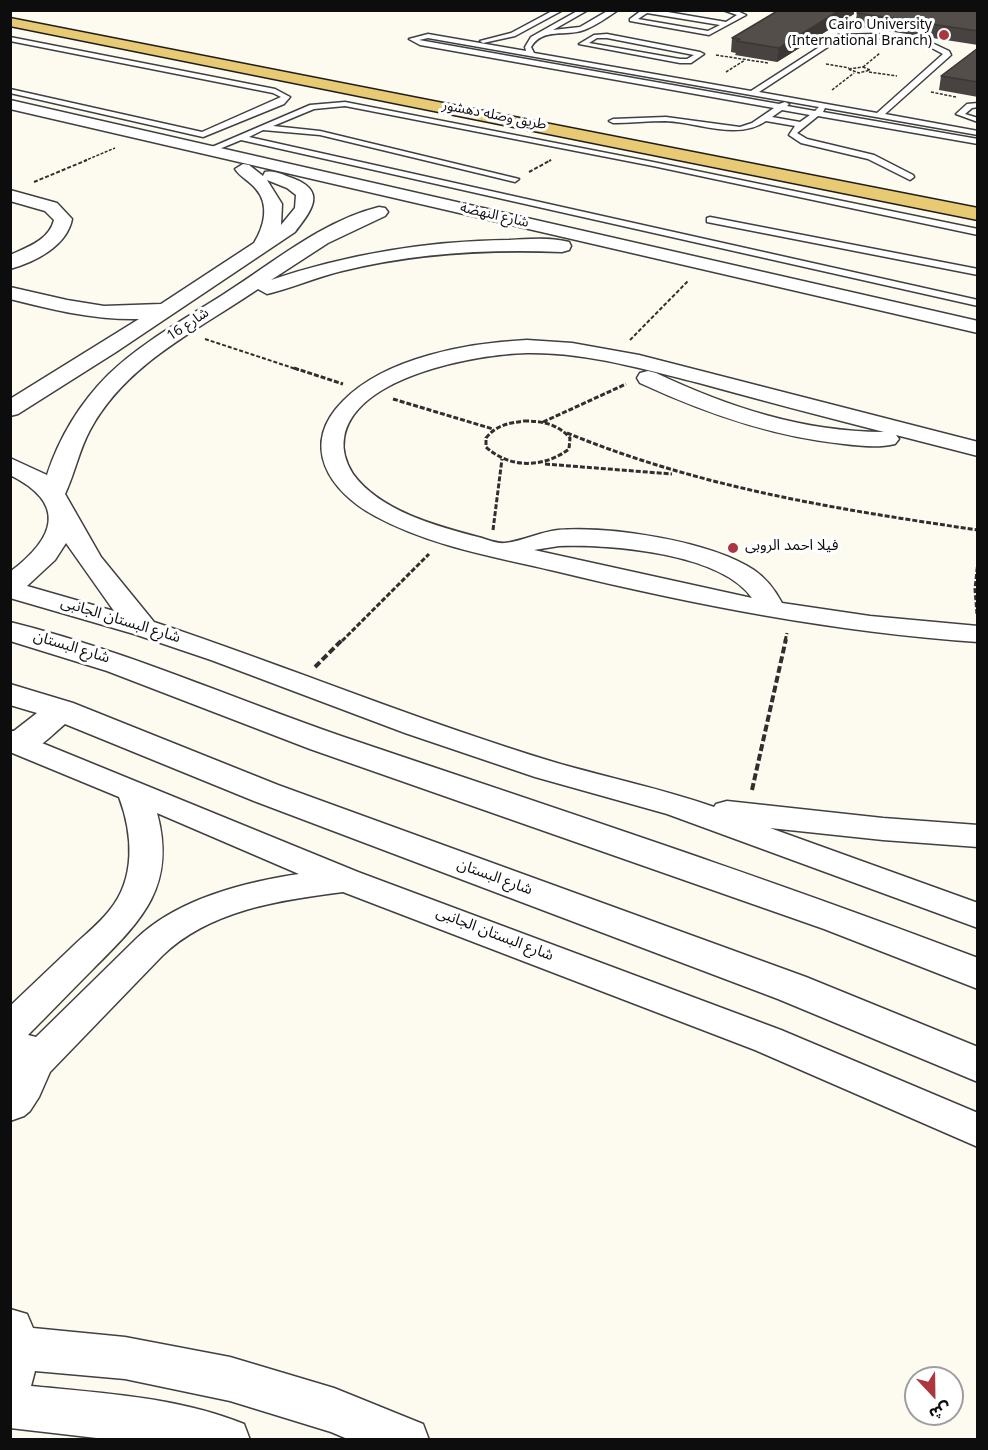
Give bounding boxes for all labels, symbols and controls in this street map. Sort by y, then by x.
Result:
place label: Cairo University (International Branch) [788,19,932,51]
marker: Cairo University (International Branch) [937,28,951,42]
street label: طريق وصله دهشور [441,99,547,135]
street label: شارع النهضة [458,201,530,233]
street label: شارع 16 [165,306,213,346]
place label: فيلا احمد الروبى [745,539,838,557]
marker: فيلا احمد الروبى [726,541,740,555]
street label: شارع البستان الجانبى [58,595,182,649]
street label: شارع البستان [31,629,111,669]
street label: شارع البستان [454,857,534,901]
street label: شارع البستان الجانبى [433,905,555,967]
north arrow [904,1366,964,1426]
text: ش [923,1391,957,1431]

